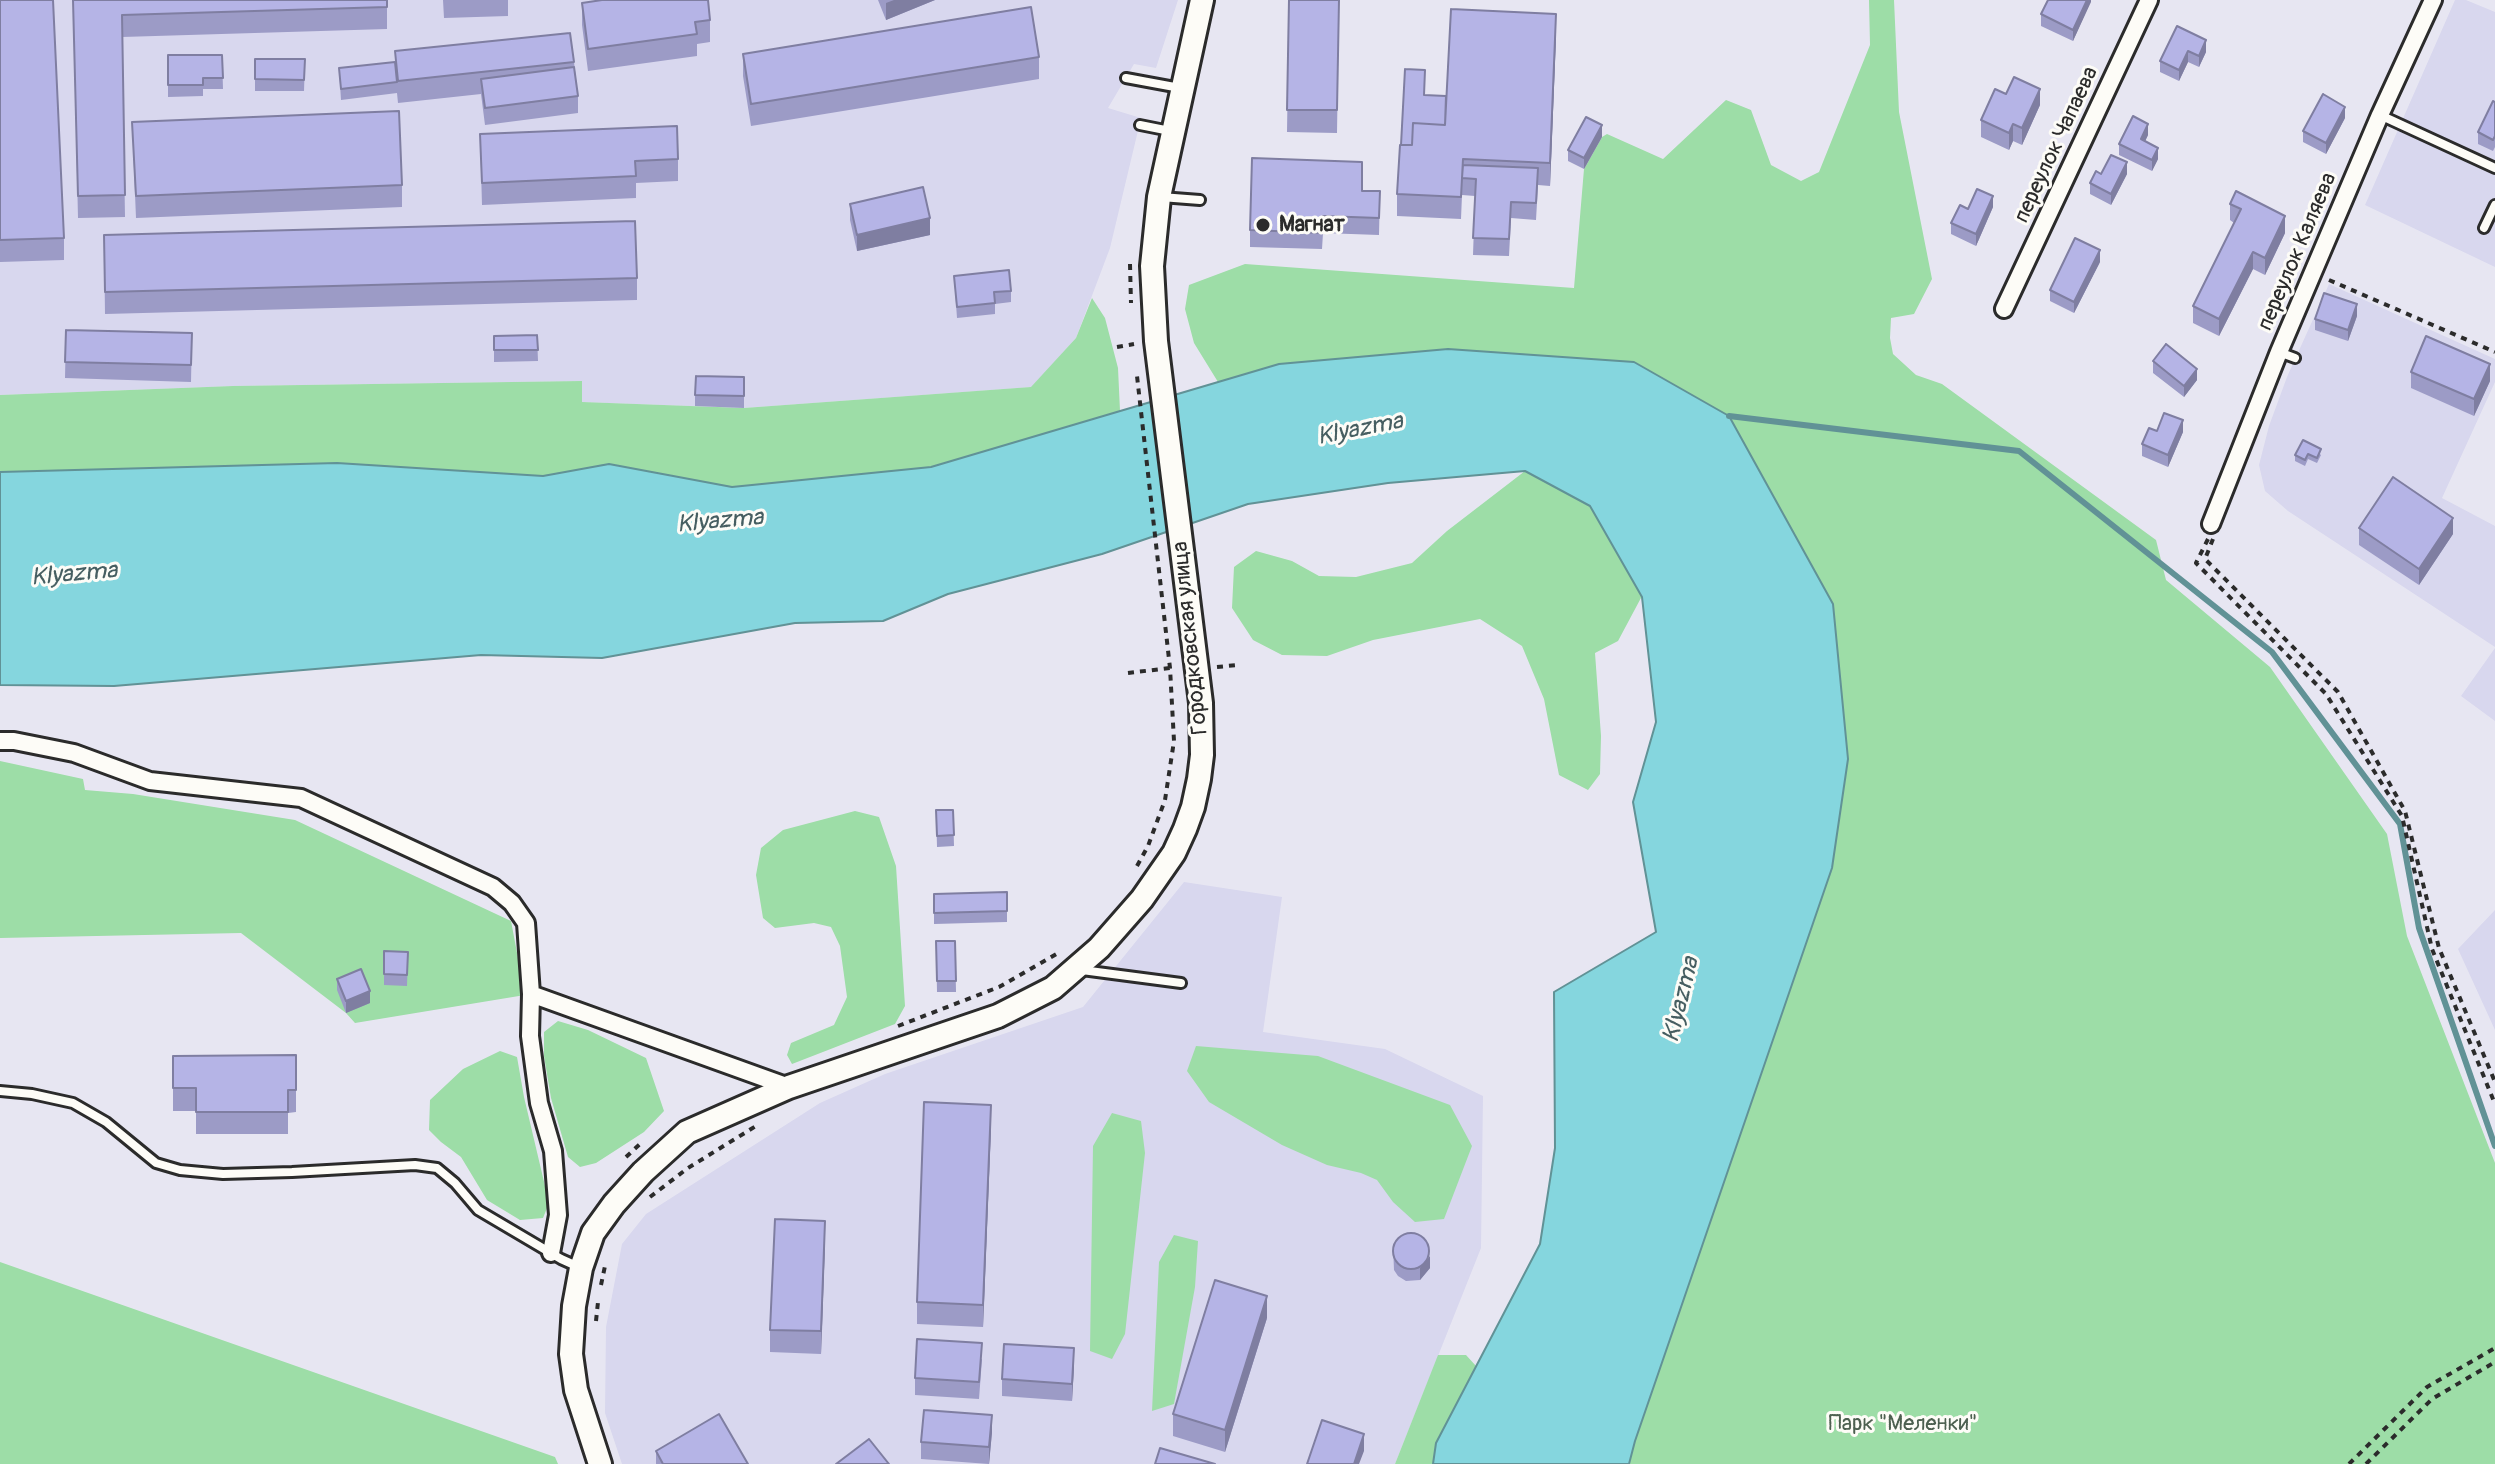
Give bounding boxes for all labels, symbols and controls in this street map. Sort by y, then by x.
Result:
street label: переулок Чапаева [2009,63,2105,227]
street label: переулок Каляева [2253,169,2343,335]
place label: Магнат [1279,212,1345,238]
marker: Магнат [1254,216,1272,234]
water label: Klyazma [1315,408,1405,452]
water label: Klyazma [676,504,764,540]
street label: Городковская улица [1168,540,1214,736]
water label: Klyazma [30,557,118,593]
water label: Klyazma [1658,955,1706,1045]
park label: Парк "Меленки" [1828,1411,1978,1437]

